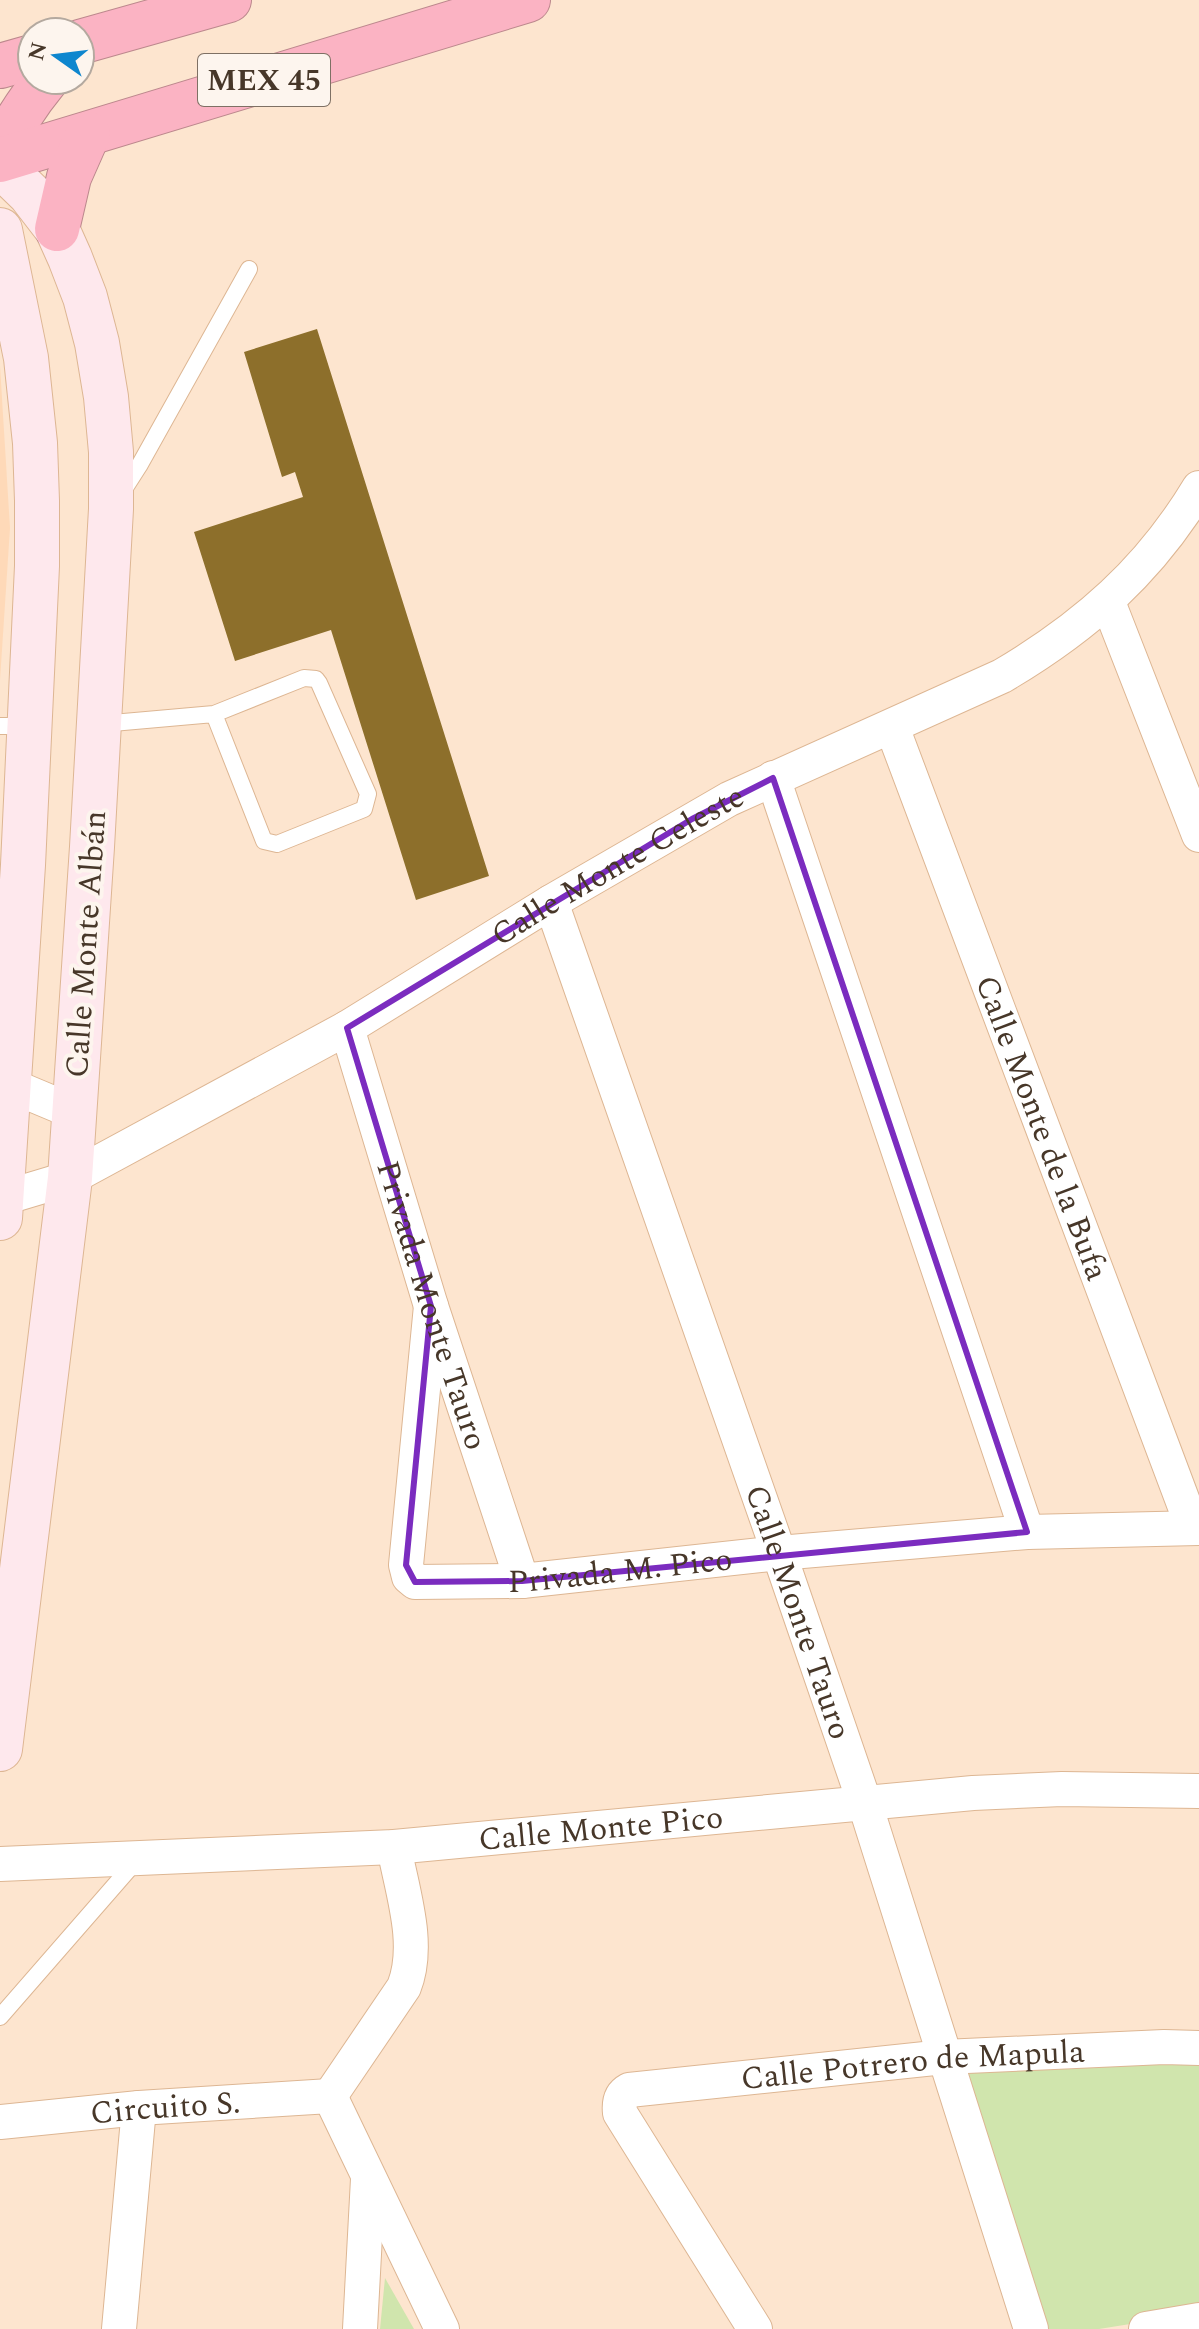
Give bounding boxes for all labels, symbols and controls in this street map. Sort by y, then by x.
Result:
north arrow [16,16,96,96]
text: N [20,39,56,64]
road number: MEX 45 [198,54,330,106]
street label: Calle Monte Celeste [482,772,752,959]
street label: Calle Monte Albán [53,809,120,1079]
street label: Calle Monte de la Bufa [961,969,1121,1288]
street label: Privada Monte Tauro [362,1155,500,1457]
street label: Calle Monte Tauro [731,1478,864,1746]
street label: Privada M. Pico [508,1535,735,1607]
street label: Calle Monte Pico [476,1793,725,1865]
street label: Calle Potrero de Mapula [738,2028,1086,2104]
street label: Circuito S. [88,2079,242,2139]

